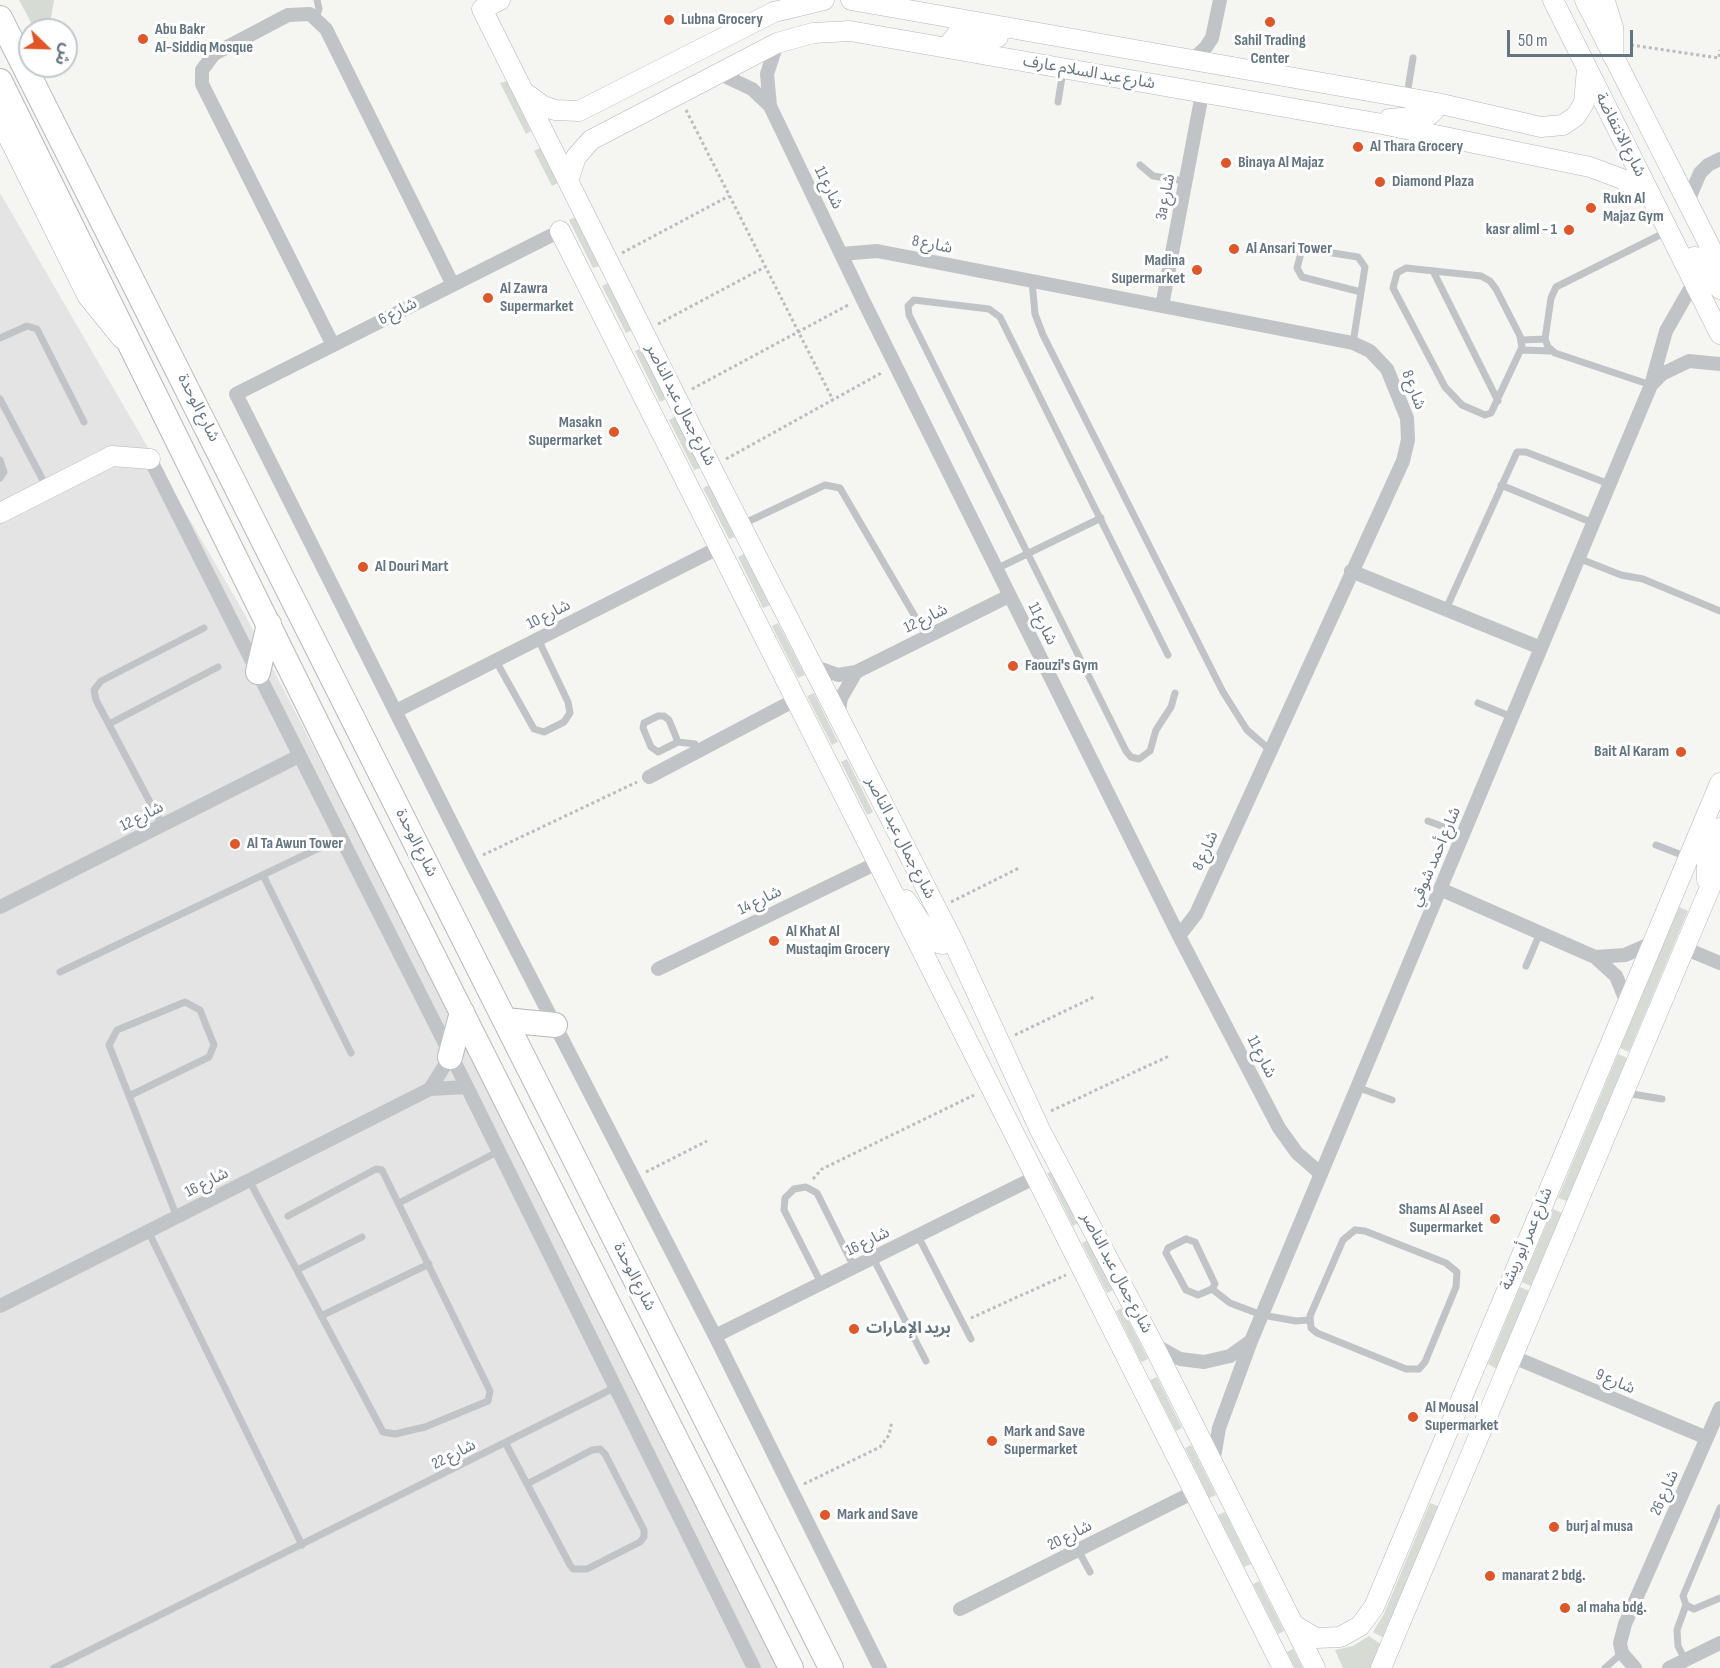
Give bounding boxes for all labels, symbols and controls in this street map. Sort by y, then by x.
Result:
place label: Lubna Grocery [681,10,763,30]
marker: Lubna Grocery [662,13,676,27]
marker: Sahil Trading Center [1263,15,1277,29]
north arrow [18,18,78,78]
scale bar [1510,18,1636,56]
place label: Abu Bakr Al-Siddiq Mosque [155,20,253,58]
text: 50 m [1518,30,1548,51]
place label: Sahil Trading Center [1234,31,1306,69]
marker: Abu Bakr Al-Siddiq Mosque [136,32,150,46]
text: ش [50,41,76,68]
street label: شارع عبد السلام عارف [1022,52,1156,94]
street label: شارع الانتفاضة [1591,90,1649,180]
place label: Al Thara Grocery [1370,137,1463,157]
marker: Al Thara Grocery [1351,140,1365,154]
place label: Binaya Al Majaz [1238,153,1324,173]
marker: Binaya Al Majaz [1219,156,1233,170]
street label: شارع 11 [810,164,846,212]
street label: 3a شارع [1152,172,1180,222]
place label: Diamond Plaza [1392,172,1474,192]
marker: Diamond Plaza [1373,175,1387,189]
place label: Rukn Al Majaz Gym [1603,189,1664,227]
marker: Rukn Al Majaz Gym [1584,201,1598,215]
place label: kasr aliml - 1 [1486,220,1557,240]
marker: kasr aliml - 1 [1562,223,1576,237]
street label: شارع 8 [910,232,954,258]
place label: Al Ansari Tower [1246,239,1332,259]
marker: Al Ansari Tower [1227,242,1241,256]
place label: Madina Supermarket [1111,251,1185,289]
marker: Madina Supermarket [1190,263,1204,277]
place label: Al Zawra Supermarket [500,279,574,317]
marker: Al Zawra Supermarket [481,291,495,305]
street label: شارع 6 [375,294,421,330]
street label: شارع جمال عبد الناصر [641,341,719,469]
street label: شارع 8 [1397,368,1429,412]
street label: شارع الوحدة [173,371,223,445]
place label: Masakn Supermarket [528,413,602,451]
marker: Masakn Supermarket [607,425,621,439]
place label: Al Douri Mart [375,557,449,577]
marker: Al Douri Mart [356,560,370,574]
street label: شارع 10 [524,596,574,634]
street label: شارع 12 [901,600,951,638]
street label: شارع 11 [1023,600,1061,648]
place label: Faouzi's Gym [1025,656,1098,676]
marker: Faouzi's Gym [1006,659,1020,673]
place label: Bait Al Karam [1594,742,1669,762]
marker: Bait Al Karam [1674,745,1688,759]
street label: شارع جمال عبد الناصر [861,774,939,902]
street label: شارع 12 [117,798,167,836]
street label: شارع أحمد شوقي [1406,804,1466,910]
street label: شارع الوحدة [391,806,441,880]
street label: شارع 8 [1189,828,1223,874]
place label: Al Ta Awun Tower [247,834,343,854]
marker: Al Ta Awun Tower [228,837,242,851]
street label: شارع 14 [735,882,785,920]
place label: Al Khat Al Mustaqim Grocery [786,922,890,960]
marker: Al Khat Al Mustaqim Grocery [767,934,781,948]
street label: شارع 11 [1242,1033,1280,1081]
street label: شارع 16 [182,1164,232,1202]
street label: شارع عمر أبو ريشة [1497,1185,1557,1293]
place label: Shams Al Aseel Supermarket [1399,1200,1483,1238]
street label: شارع جمال عبد الناصر [1076,1209,1156,1337]
marker: Shams Al Aseel Supermarket [1488,1212,1502,1226]
street label: شارع 16 [843,1223,893,1261]
street label: شارع الوحدة [609,1240,659,1314]
place label: بريد الإمارات [866,1319,951,1339]
marker: بريد الإمارات [847,1322,861,1336]
street label: شارع 9 [1592,1365,1638,1399]
place label: Al Mousal Supermarket [1425,1398,1499,1436]
marker: Al Mousal Supermarket [1406,1410,1420,1424]
place label: Mark and Save Supermarket [1004,1422,1085,1460]
marker: Mark and Save Supermarket [985,1434,999,1448]
street label: شارع 22 [429,1436,479,1474]
street label: شارع 26 [1647,1467,1683,1519]
place label: Mark and Save [837,1505,918,1525]
marker: Mark and Save [818,1508,832,1522]
street label: شارع 20 [1044,1517,1096,1555]
place label: burj al musa [1566,1517,1633,1537]
marker: burj al musa [1547,1520,1561,1534]
place label: manarat 2 bdg. [1502,1566,1586,1586]
marker: manarat 2 bdg. [1483,1569,1497,1583]
place label: al maha bdg. [1577,1598,1647,1618]
marker: al maha bdg. [1558,1601,1572,1615]

